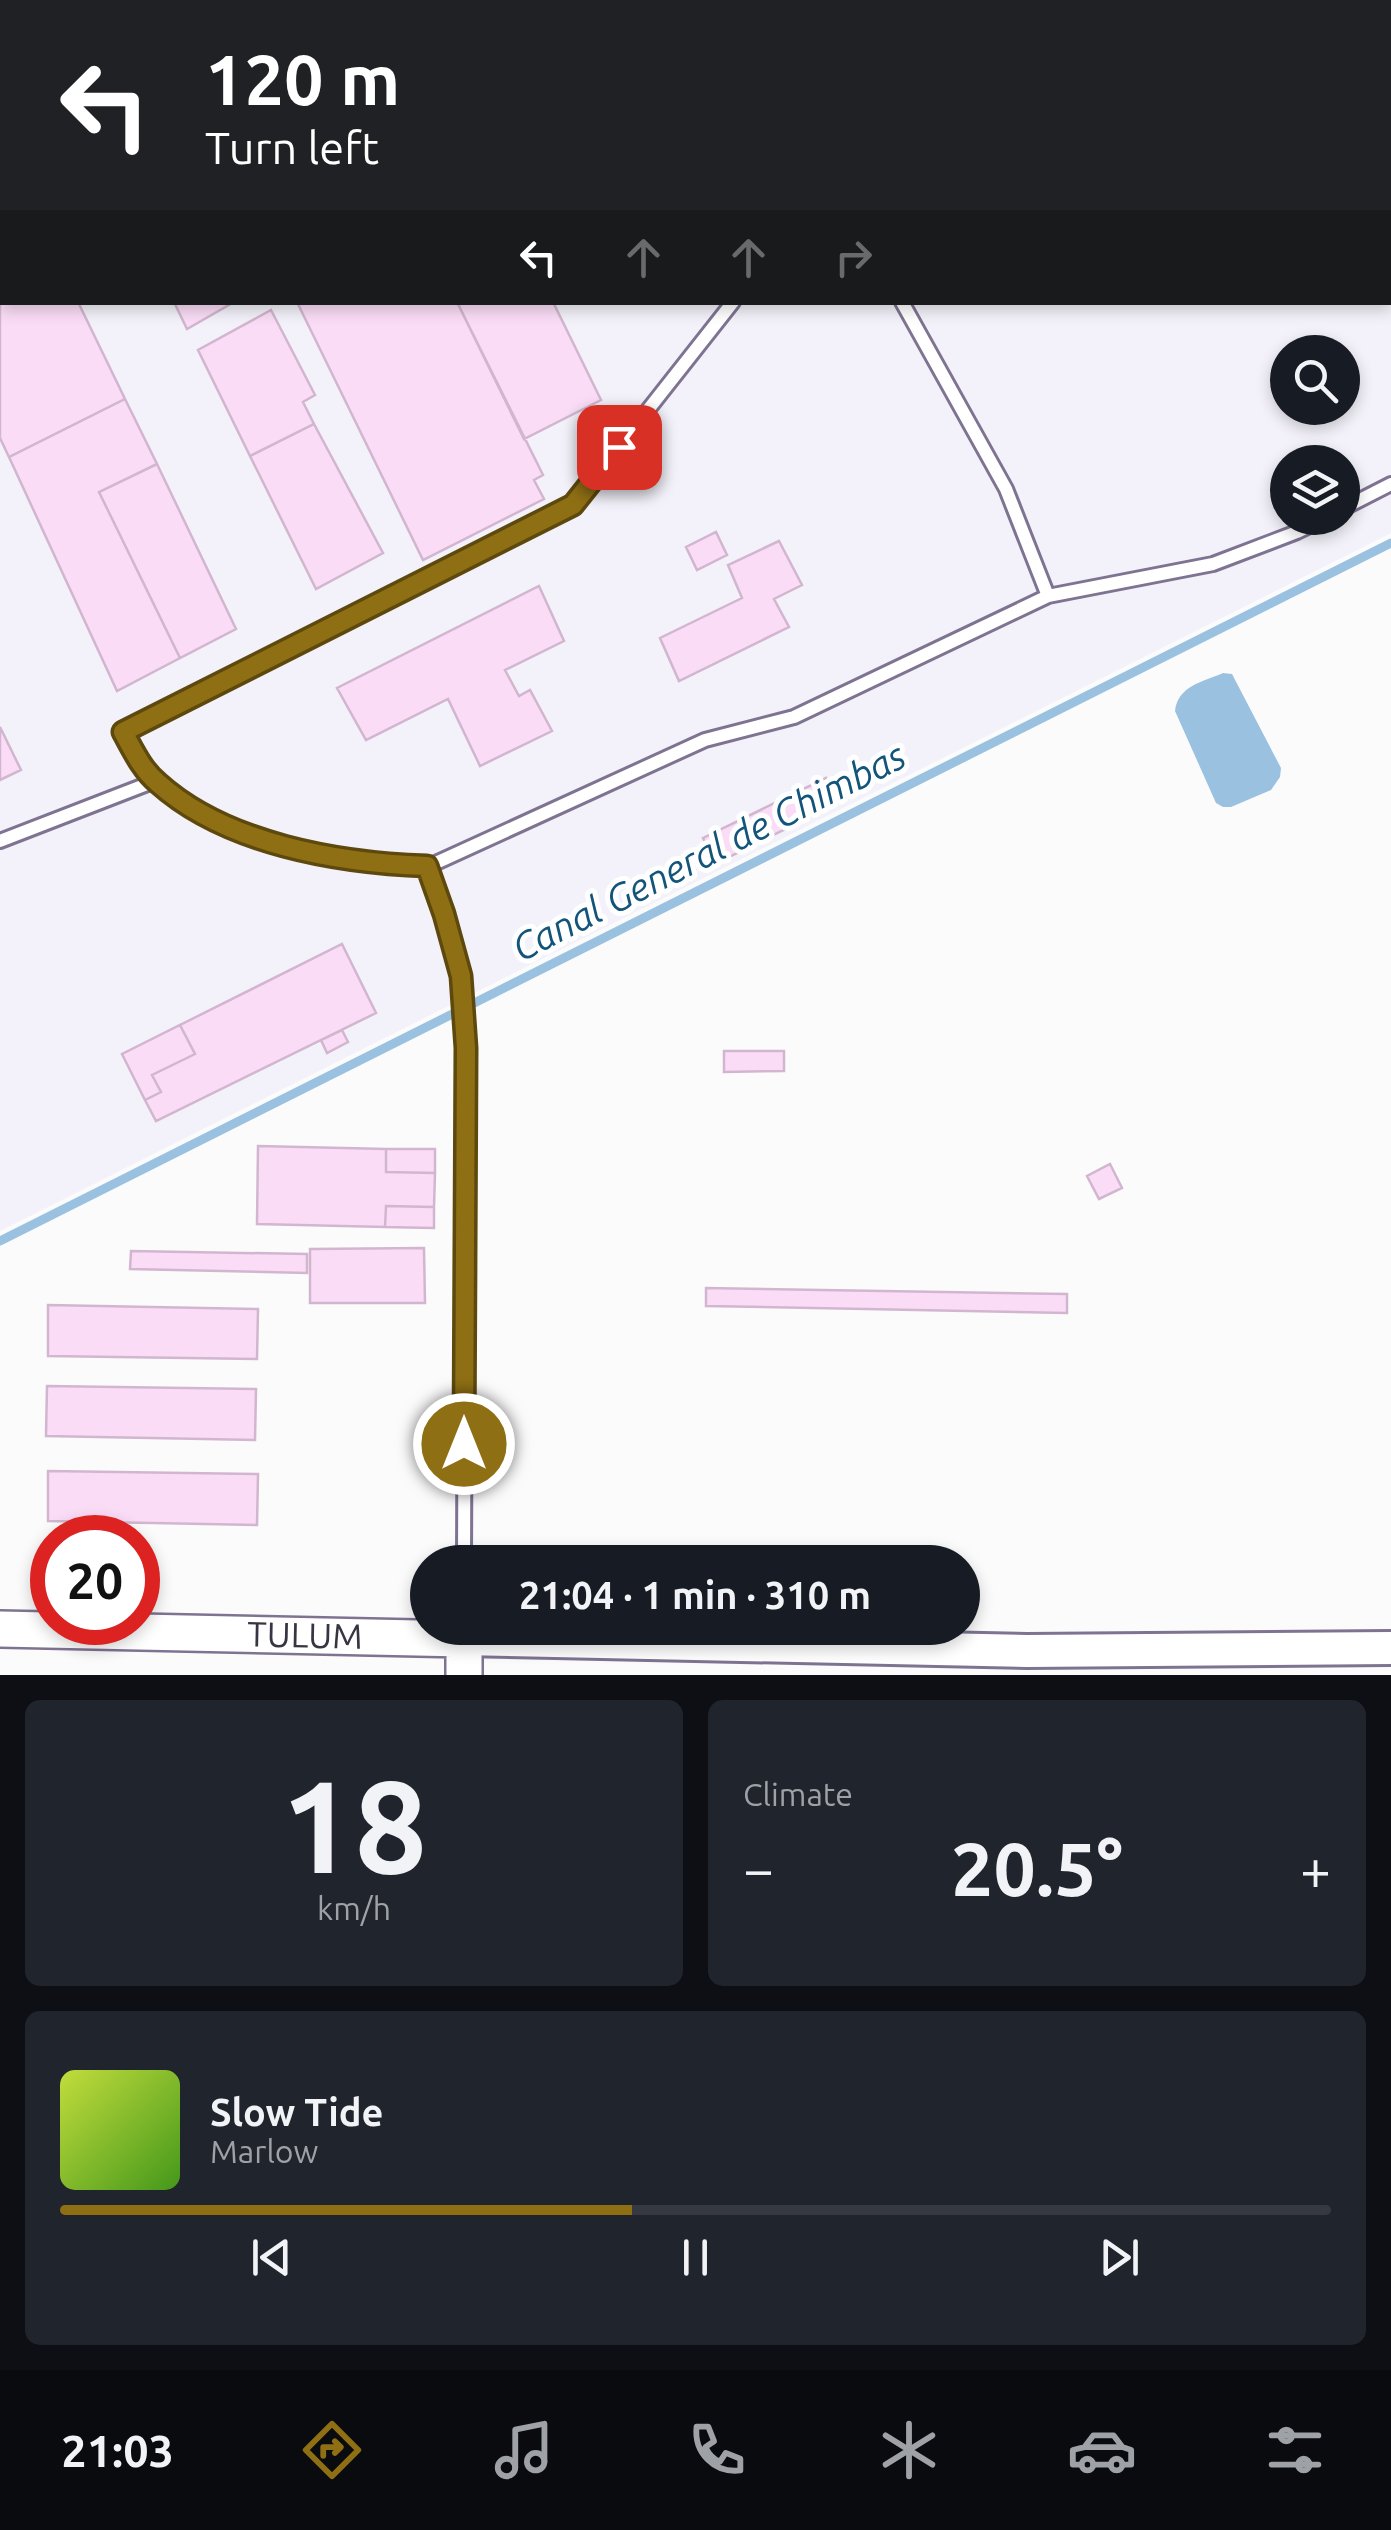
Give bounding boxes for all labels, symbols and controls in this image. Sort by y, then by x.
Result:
icon: left [40,40,170,170]
text: 120 m [205,40,400,118]
text: Turn left [205,122,379,173]
icon: left [511,230,566,285]
icon: ahead [616,230,671,285]
icon: ahead [721,230,776,285]
icon: right [826,230,881,285]
map controls [1270,335,1360,535]
button: search [1270,335,1360,425]
pin [577,405,662,490]
icon: arrive [592,420,647,475]
button: layers [1270,445,1360,535]
water label: Canal General de Chimbas [505,733,912,969]
position arrow [412,1392,516,1496]
speed limit sign: 20 [30,1515,160,1645]
text: 21:04 · 1 min · 310 m [519,1574,871,1616]
street label: TULUM [247,1613,363,1656]
text: 18 [281,1752,427,1898]
text: Climate [743,1776,853,1812]
text: 20.5° [951,1826,1123,1910]
text: − [743,1838,774,1899]
text: + [1300,1838,1331,1899]
text: km/h [317,1890,391,1926]
text: Slow Tide [210,2091,383,2133]
text: Marlow [210,2133,318,2169]
icon: previous [244,2230,299,2285]
icon: pause [668,2230,723,2285]
icon: next [1092,2230,1147,2285]
icon: directions [297,2415,367,2485]
icon: music [489,2415,559,2485]
icon: phone [682,2415,752,2485]
icon: climate [874,2415,944,2485]
icon: car [1067,2415,1137,2485]
icon: filters [1260,2415,1330,2485]
text: 21:03 [61,2425,174,2476]

